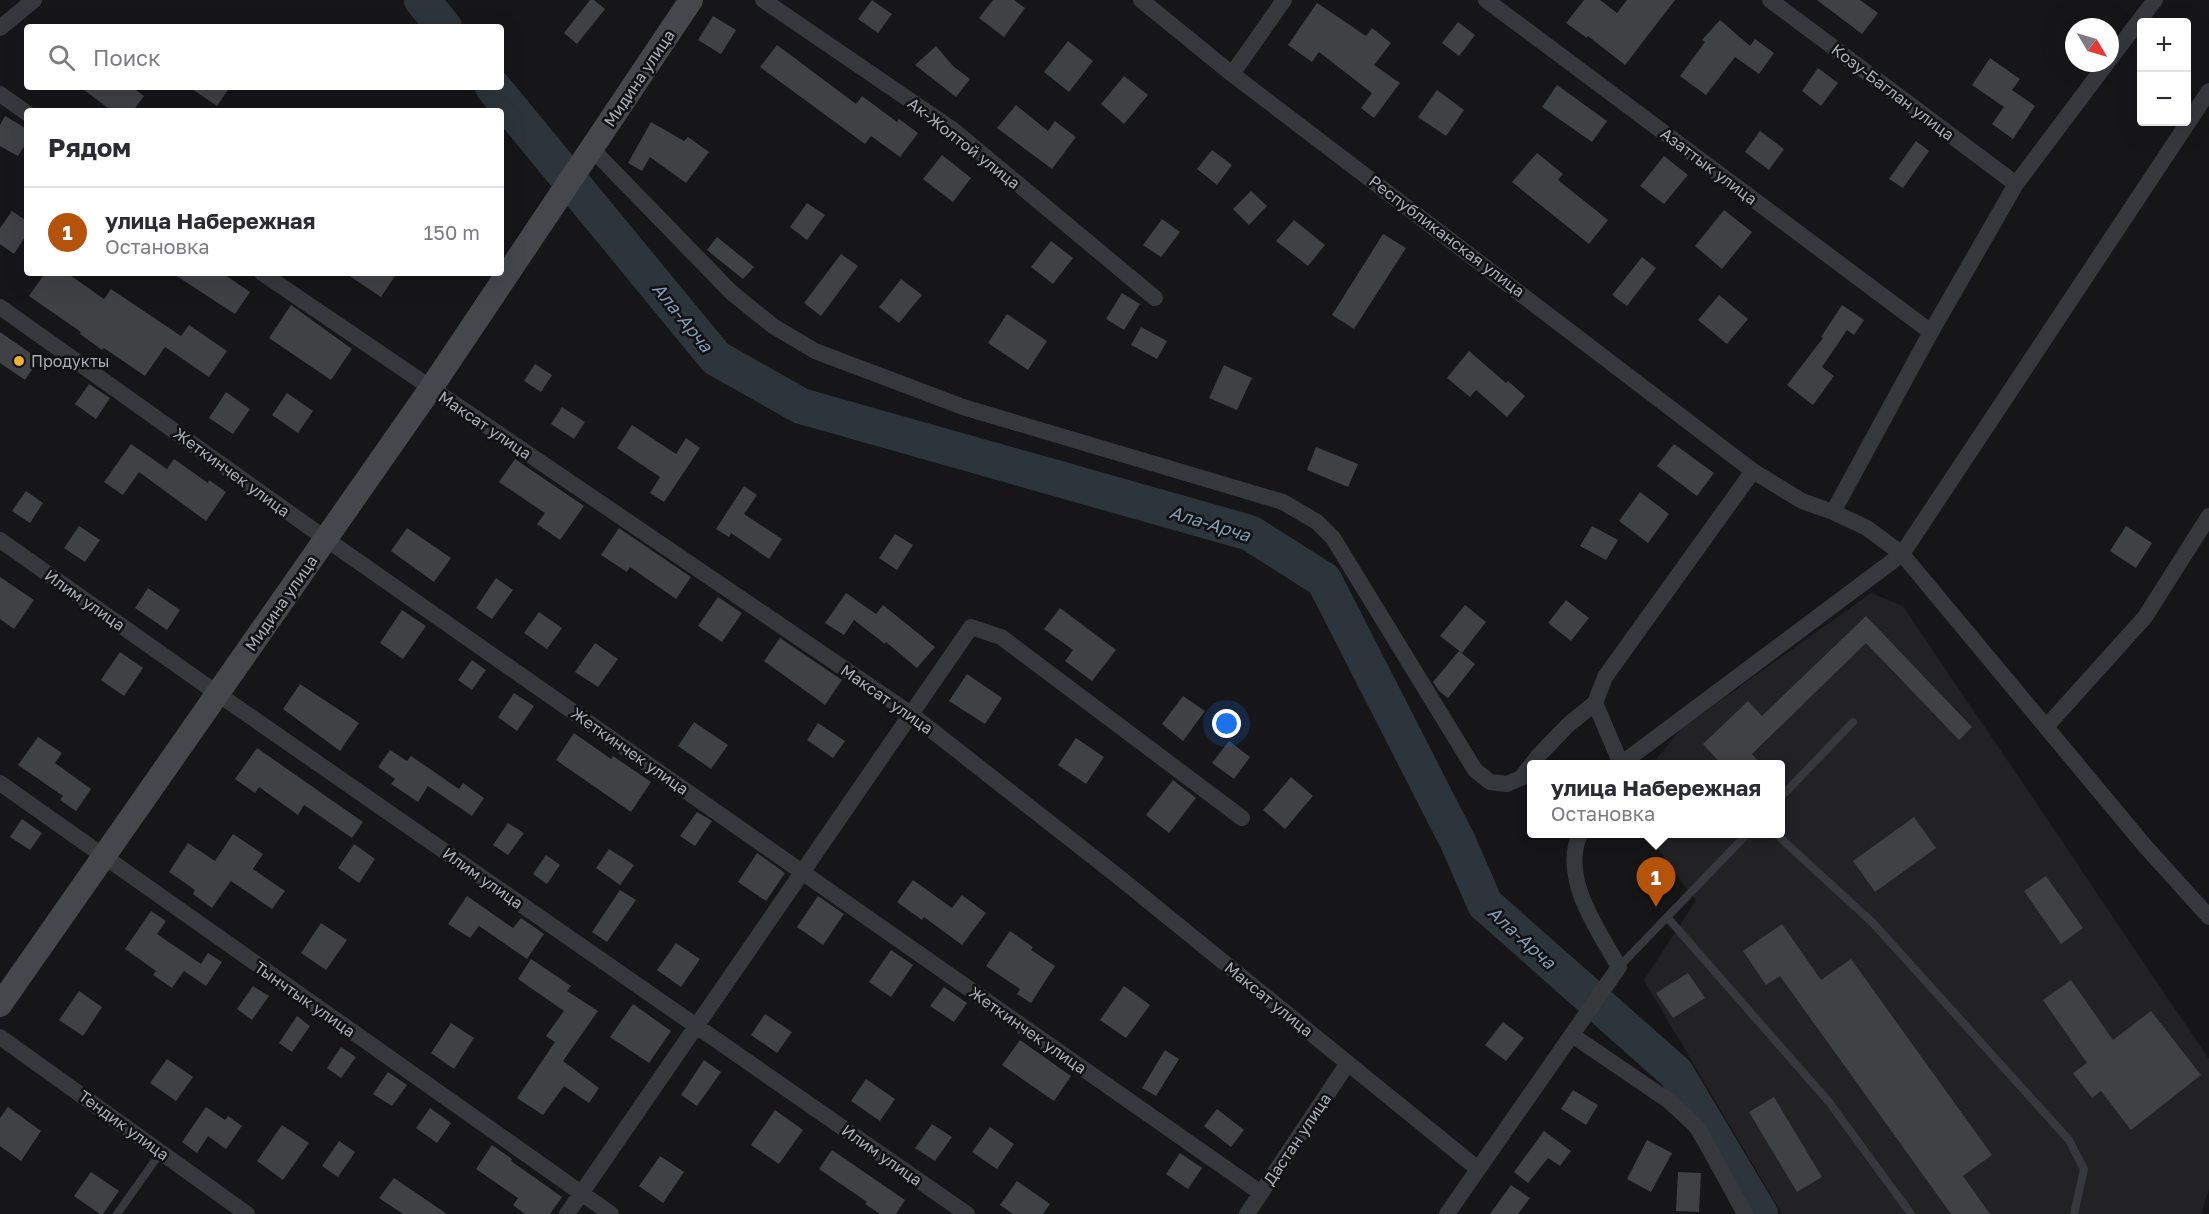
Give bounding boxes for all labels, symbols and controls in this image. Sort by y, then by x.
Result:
north arrow [2065,18,2119,72]
map controls [2137,18,2191,126]
button: + [2137,18,2191,72]
search box [24,24,504,90]
street label: Мидина улица [599,26,679,130]
street label: Козу-Баглан улица [1828,39,1958,145]
icon: search [45,41,78,74]
text: Поиск [93,44,161,71]
button: − [2137,72,2191,126]
street label: Ак-Жолтой улица [904,93,1024,193]
street label: Азаттык улица [1657,123,1761,209]
text: Рядом [48,132,131,163]
street label: Республиканская улица [1365,171,1529,301]
text: улица Набережная [105,207,315,234]
text: 1 [62,220,73,244]
text: 150 m [424,220,480,244]
text: Остановка [105,234,210,258]
water label: Ала-Арча [648,278,718,357]
place label: Продукты [31,351,109,371]
marker: Продукты [12,354,26,368]
street label: Максат улица [435,387,535,463]
street label: Жеткинчек улица [170,423,294,521]
water label: Ала-Арча [1167,500,1254,546]
street label: Мидина улица [241,551,321,655]
street label: Илим улица [41,565,129,635]
street label: Максат улица [837,660,937,738]
street label: Жеткинчек улица [567,703,693,799]
your location [1212,709,1241,738]
popup [1527,760,1785,838]
text: улица Набережная [1551,774,1761,801]
text: Остановка [1551,801,1655,825]
street label: Илим улица [439,843,527,913]
pin: 1 [1636,858,1676,907]
water label: Ала-Арча [1484,901,1561,974]
street label: Тынчтык улица [251,957,359,1041]
street label: Максат улица [1221,957,1317,1041]
street label: Жеткинчек улица [965,982,1091,1078]
street label: Тендик улица [75,1085,173,1165]
street label: Дастан улица [1259,1089,1335,1189]
street label: Илим улица [838,1120,926,1190]

